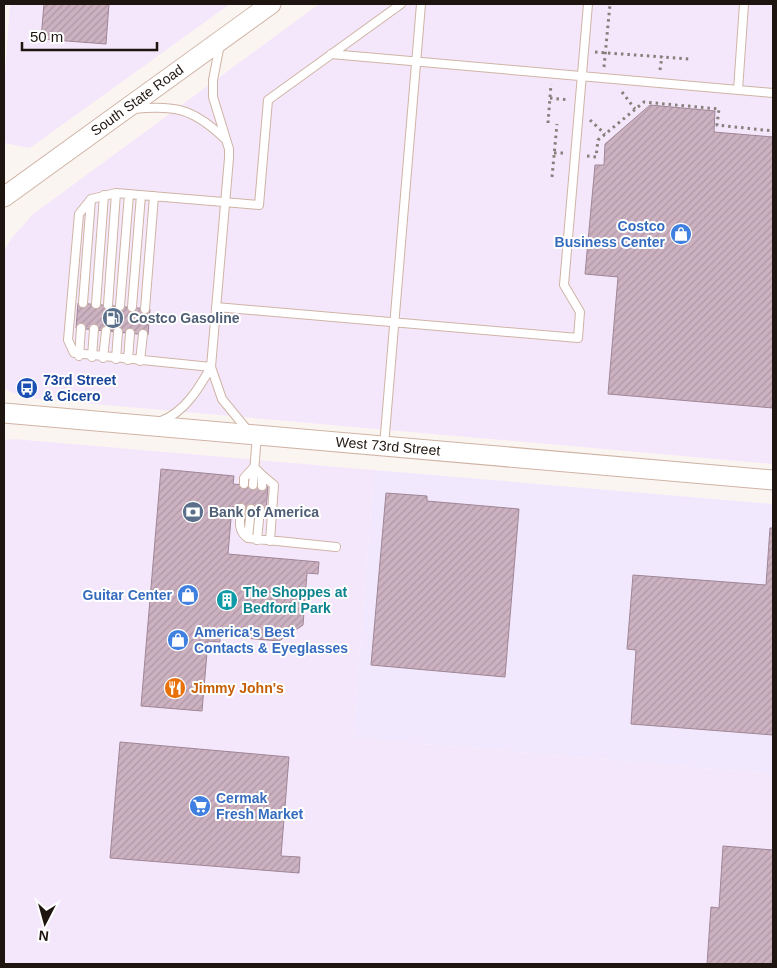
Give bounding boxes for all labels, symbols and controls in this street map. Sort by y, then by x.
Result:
scale bar [22,20,158,52]
text: 50 m [30,28,63,45]
street label: South State Road [88,61,186,139]
place label: Costco Business Center [555,218,666,250]
shop icon: Costco Business Center [669,222,693,246]
fuel station icon: Costco Gasoline [101,306,125,330]
place label: Costco Gasoline [129,310,240,326]
place label: 73rd Street & Cicero [43,372,116,404]
bus stop icon: 73rd Street & Cicero [15,376,39,400]
street label: West 73rd Street [335,433,441,459]
bank icon: Bank of America [181,500,205,524]
place label: Bank of America [209,504,319,520]
shop icon: Guitar Center [176,583,200,607]
place label: The Shoppes at Bedford Park [243,584,348,616]
place label: Guitar Center [83,587,173,603]
building icon: The Shoppes at Bedford Park [215,588,239,612]
place label: America's Best Contacts & Eyeglasses [194,624,348,656]
shop icon: America's Best Contacts & Eyeglasses [166,628,190,652]
restaurant icon: Jimmy John's [163,676,187,700]
place label: Jimmy John's [191,680,284,696]
place label: Cermak Fresh Market [216,790,303,822]
supermarket icon: Cermak Fresh Market [188,794,212,818]
north arrow [20,898,70,948]
text: N [38,927,50,944]

